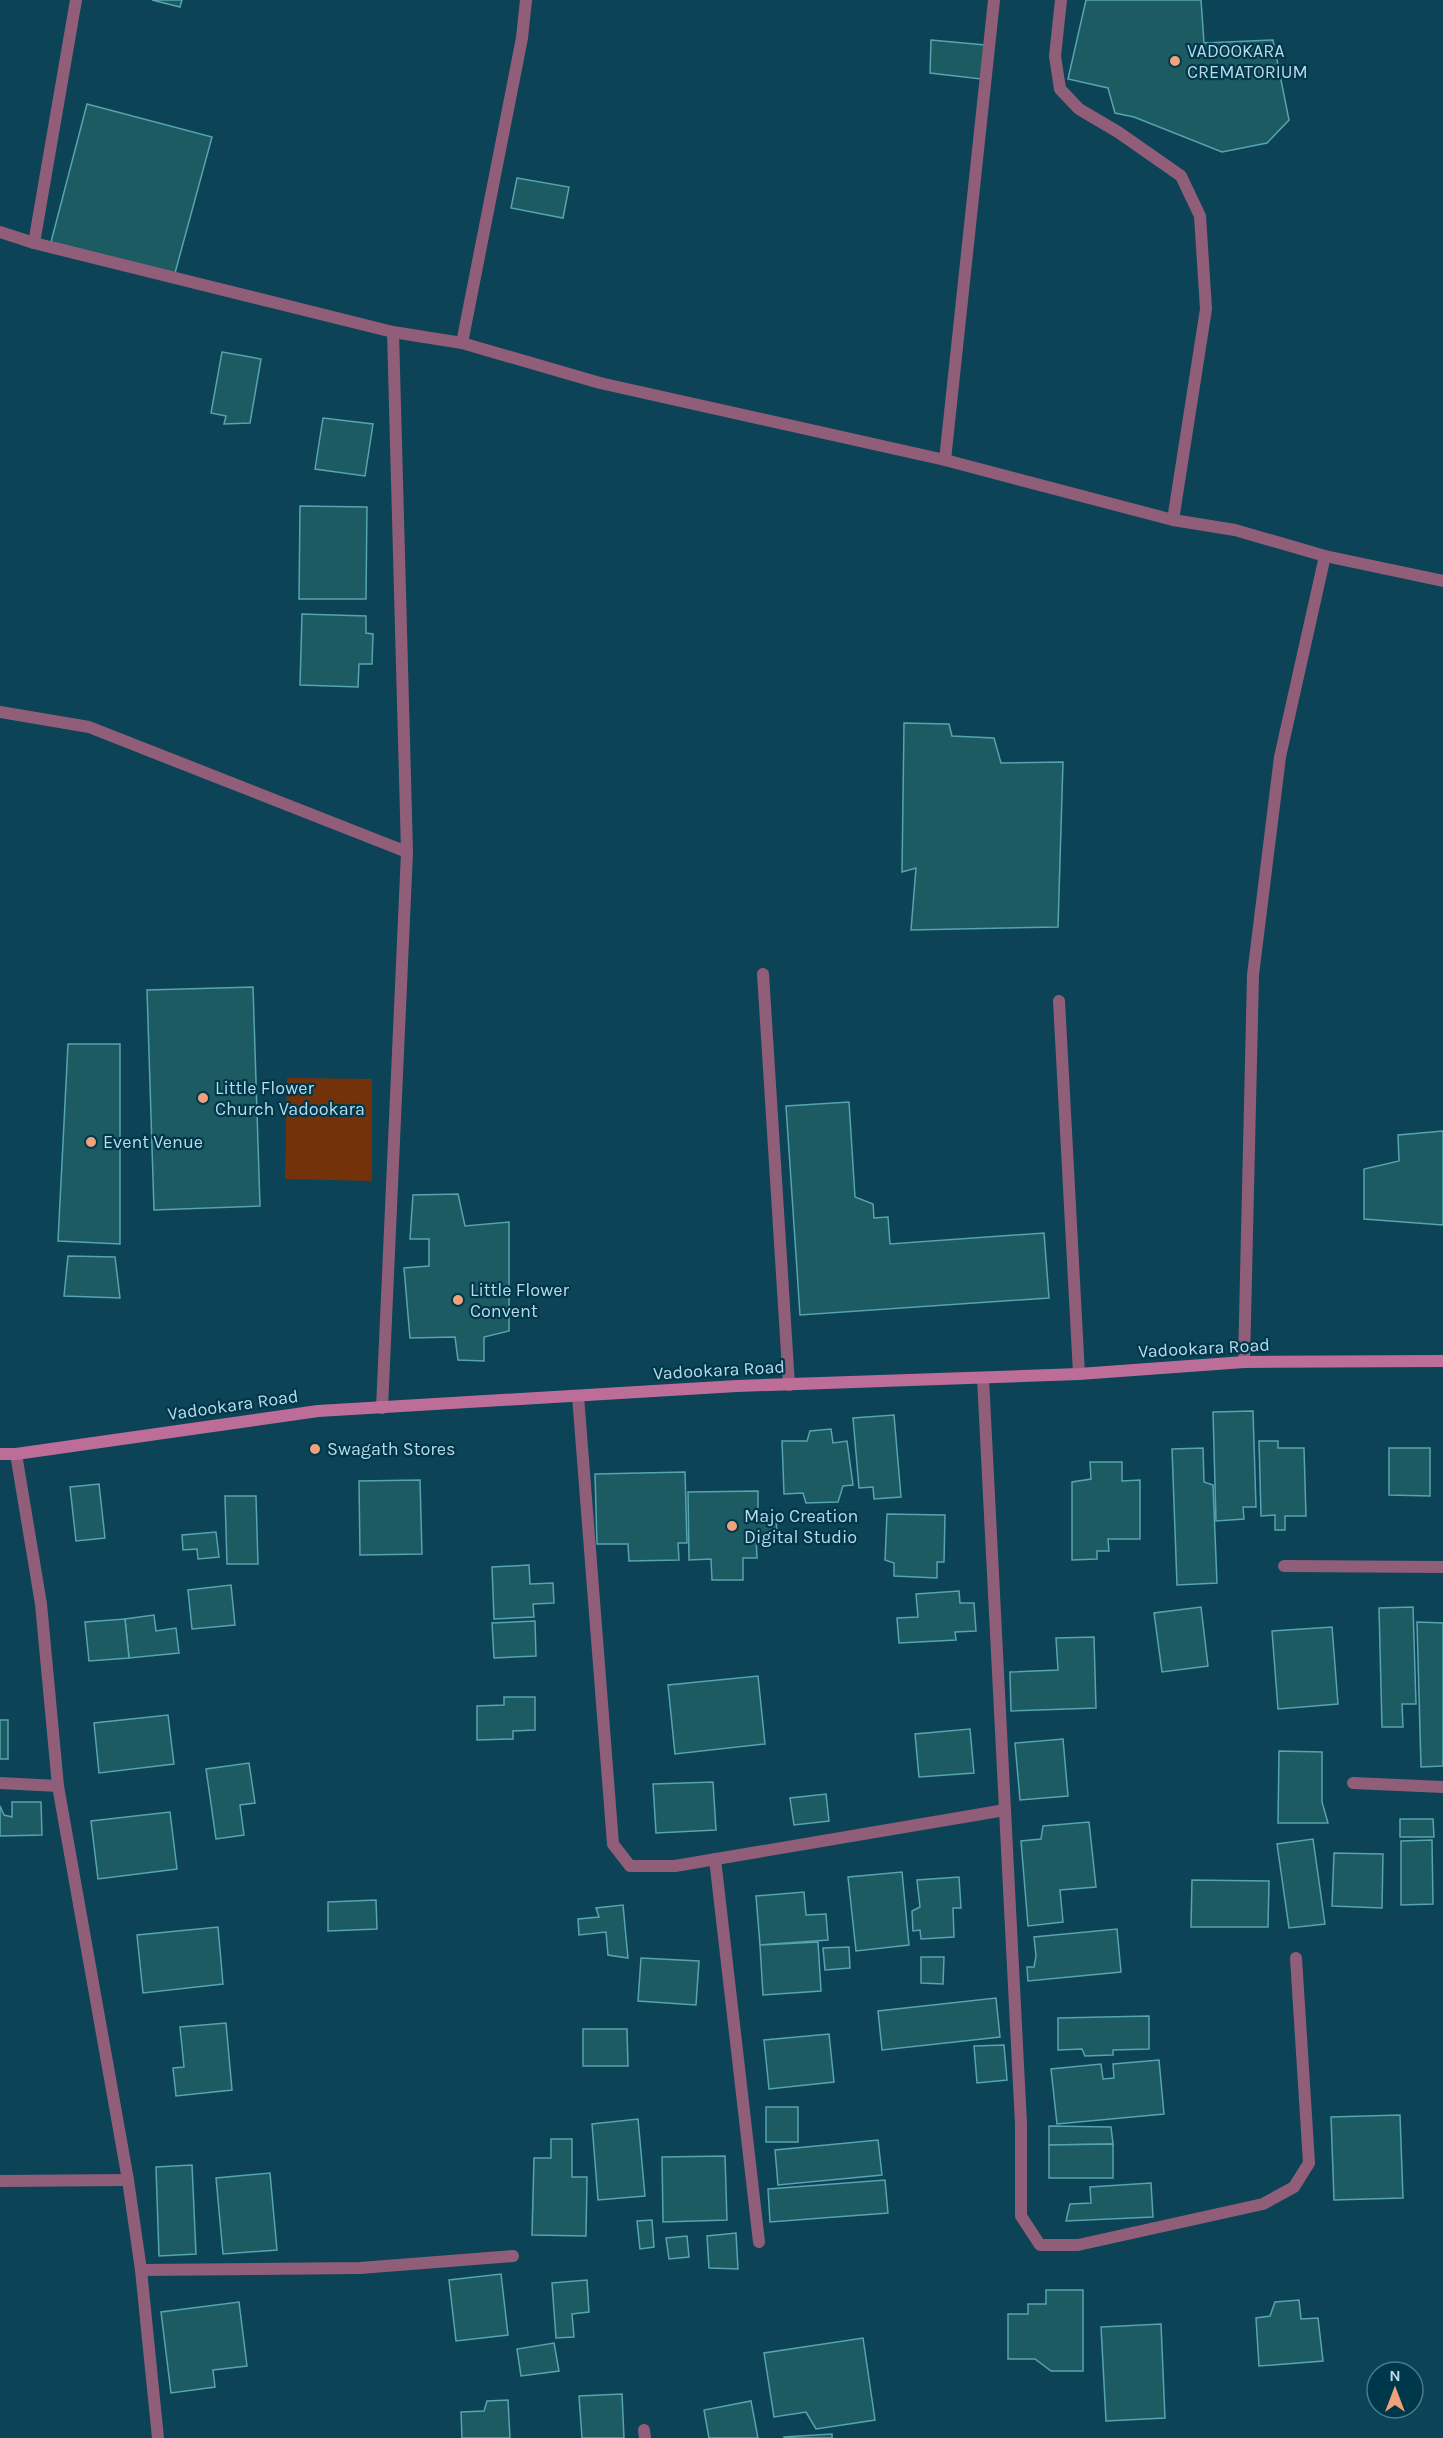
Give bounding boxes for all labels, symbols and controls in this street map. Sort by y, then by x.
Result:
place label: VADOOKARA CREMATORIUM [1187,40,1308,83]
marker: VADOOKARA CREMATORIUM [1168,54,1182,68]
place label: Little Flower Church Vadookara [215,1077,365,1120]
marker: Little Flower Church Vadookara [196,1091,210,1105]
place label: Event Venue [103,1131,203,1153]
marker: Event Venue [84,1135,98,1149]
place label: Little Flower Convent [470,1279,569,1322]
marker: Little Flower Convent [451,1293,465,1307]
street label: Vadookara Road [1138,1334,1270,1362]
street label: Vadookara Road [653,1356,785,1384]
street label: Vadookara Road [166,1385,300,1425]
place label: Swagath Stores [327,1438,456,1460]
marker: Swagath Stores [308,1442,322,1456]
place label: Majo Creation Digital Studio [744,1505,858,1548]
marker: Majo Creation Digital Studio [725,1519,739,1533]
north arrow [1365,2360,1425,2420]
text: N [1389,2366,1401,2385]

